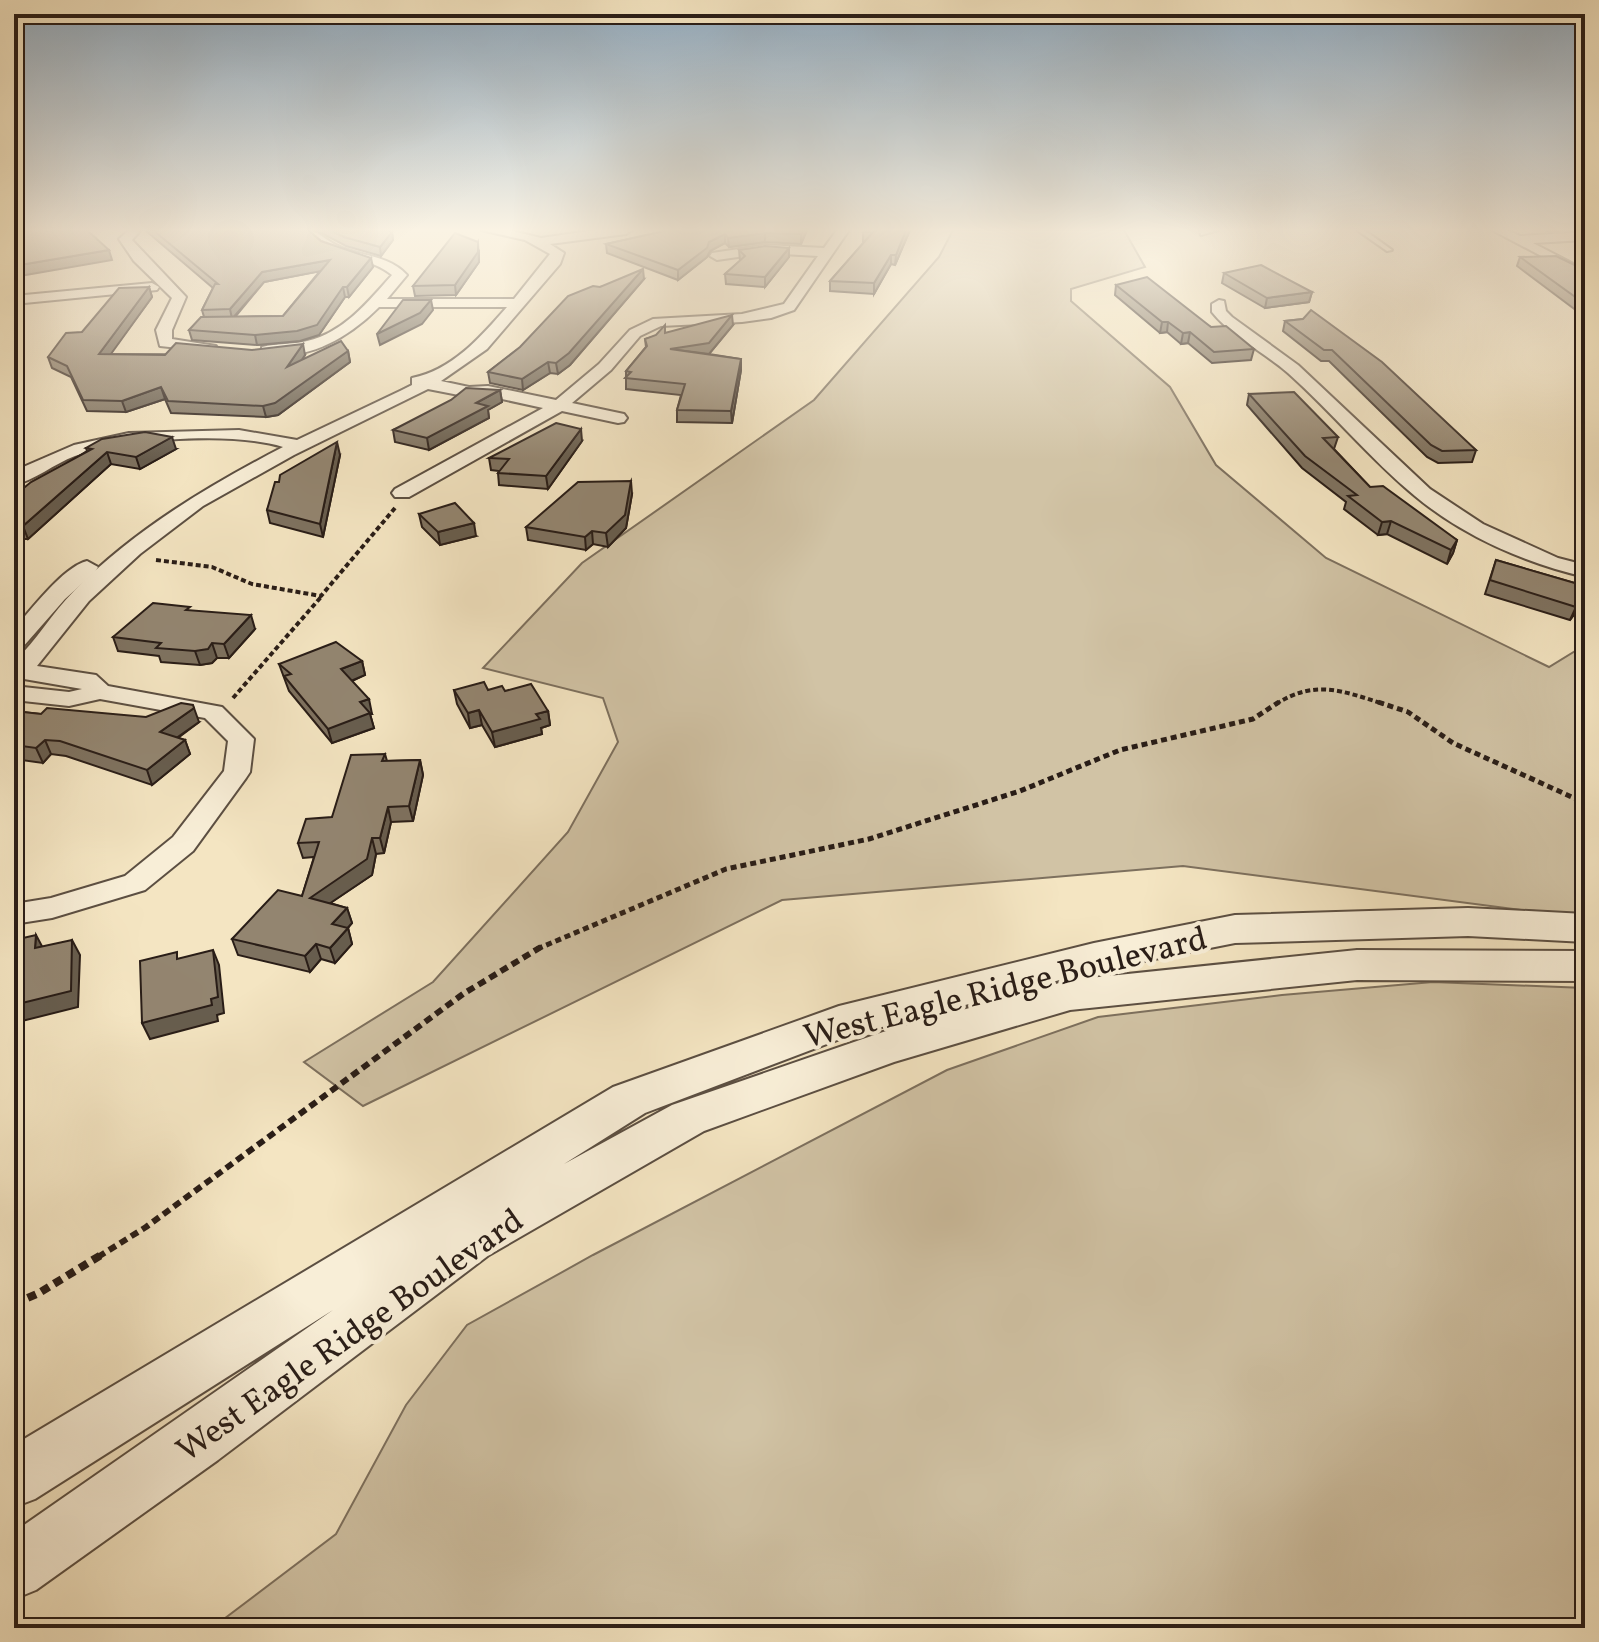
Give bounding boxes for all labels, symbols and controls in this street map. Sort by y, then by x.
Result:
street label: West Eagle Ridge Boulevard [799,916,1213,1062]
street label: West Eagle Ridge Boulevard [168,1199,534,1475]

